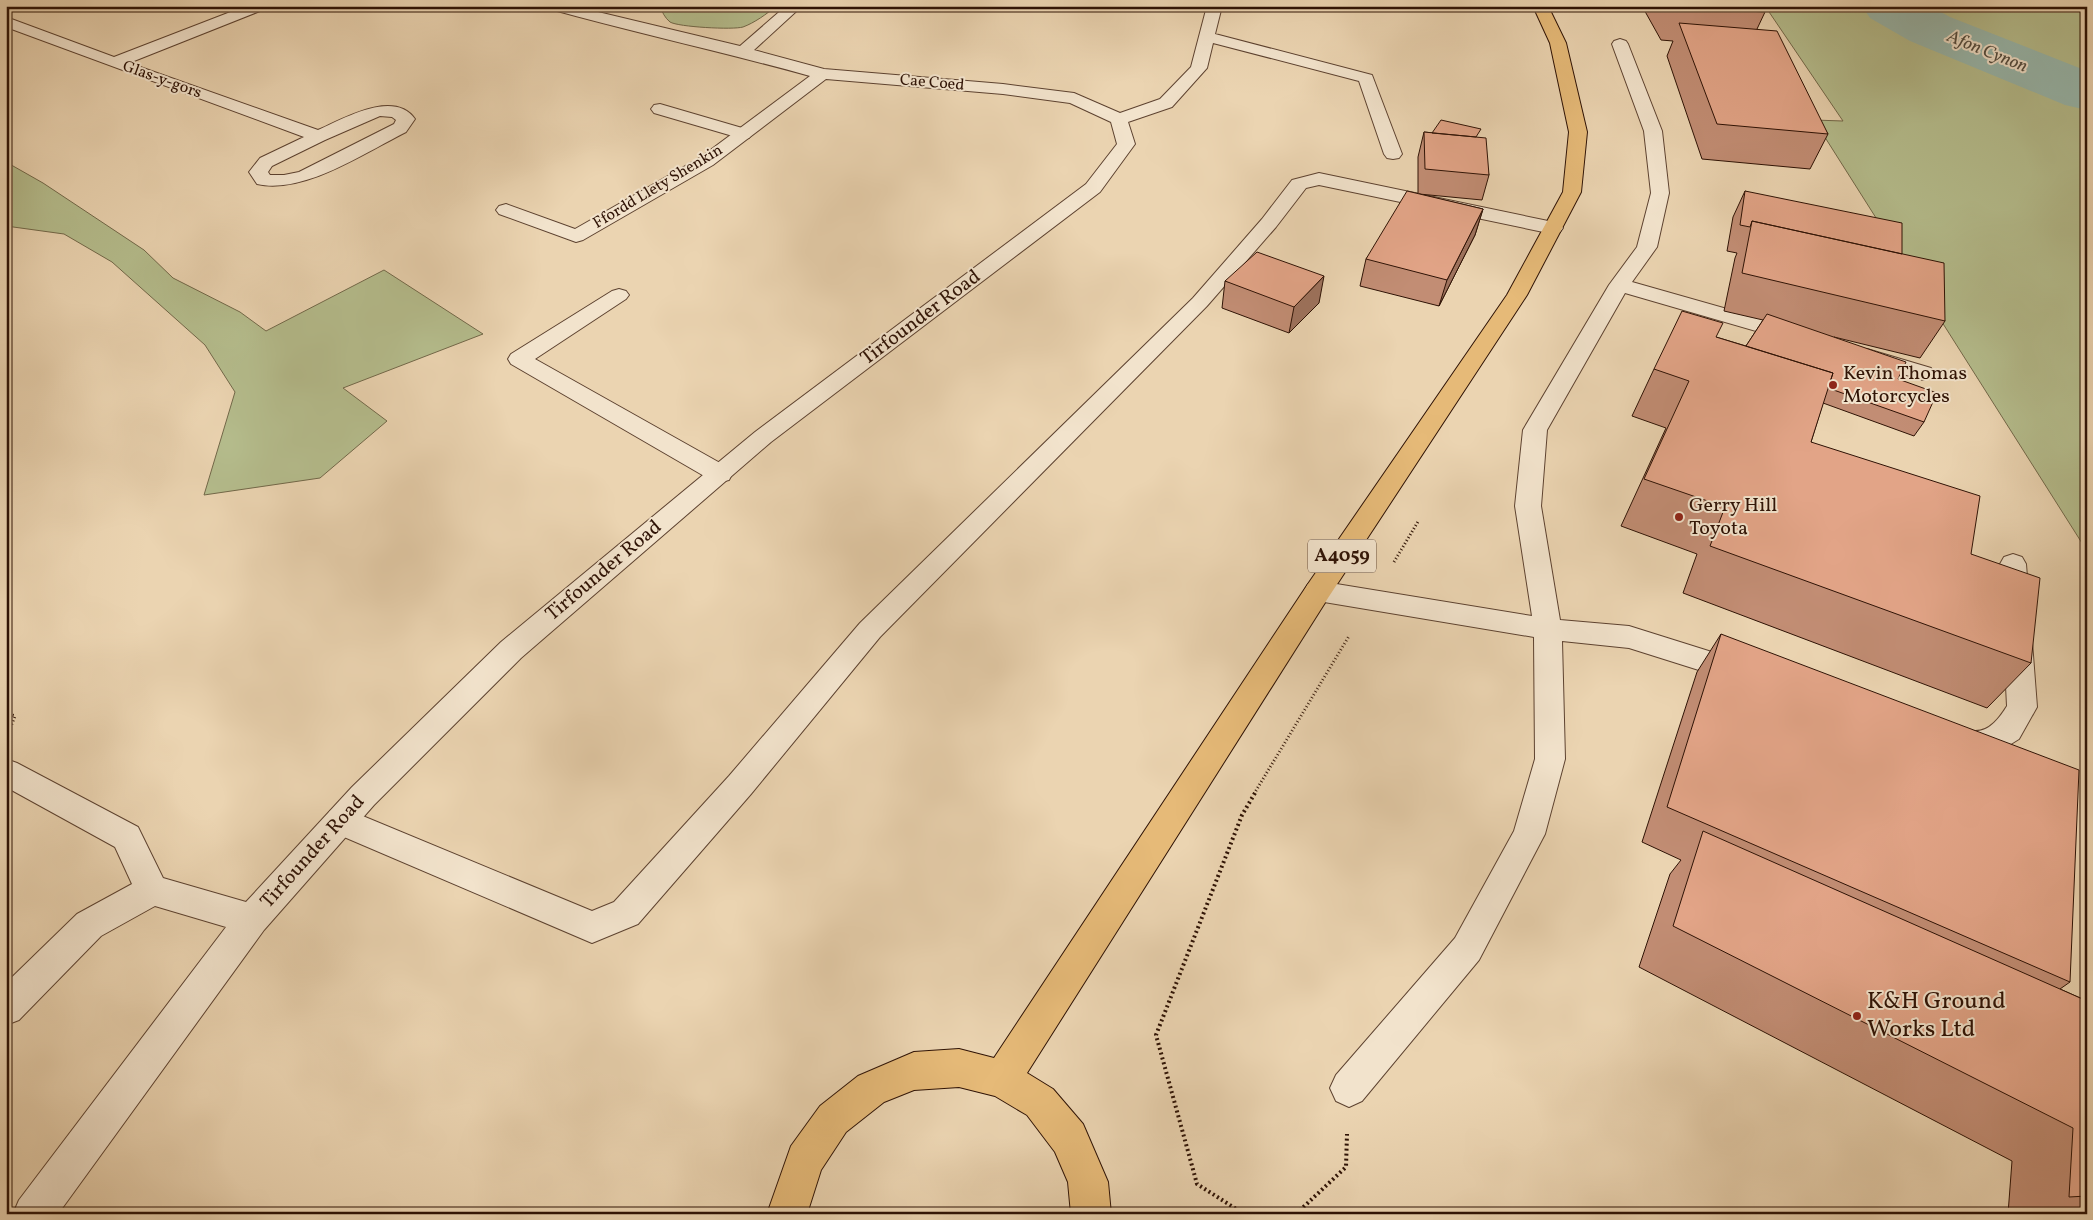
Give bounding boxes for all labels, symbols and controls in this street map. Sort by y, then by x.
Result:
water label: Afon Cynon [1942,24,2031,79]
street label: Glas-y-gors [119,56,205,105]
street label: Cae Coed [899,69,965,97]
street label: Ffordd Llety Shenkin [589,140,727,234]
street label: Tirfounder Road [855,263,987,373]
place label: Kevin Thomas Motorcycles [1843,360,1967,411]
marker: Kevin Thomas Motorcycles [1827,379,1839,391]
place label: Gerry Hill Toyota [1689,492,1777,543]
marker: Gerry Hill Toyota [1673,511,1685,523]
street label: Tirfounder Road [540,514,668,628]
road number: A4059 [1308,540,1376,572]
street label: Tirfounder Road [254,789,372,915]
place label: K&H Ground Works Ltd [1867,985,2006,1047]
marker: K&H Ground Works Ltd [1851,1010,1863,1022]

